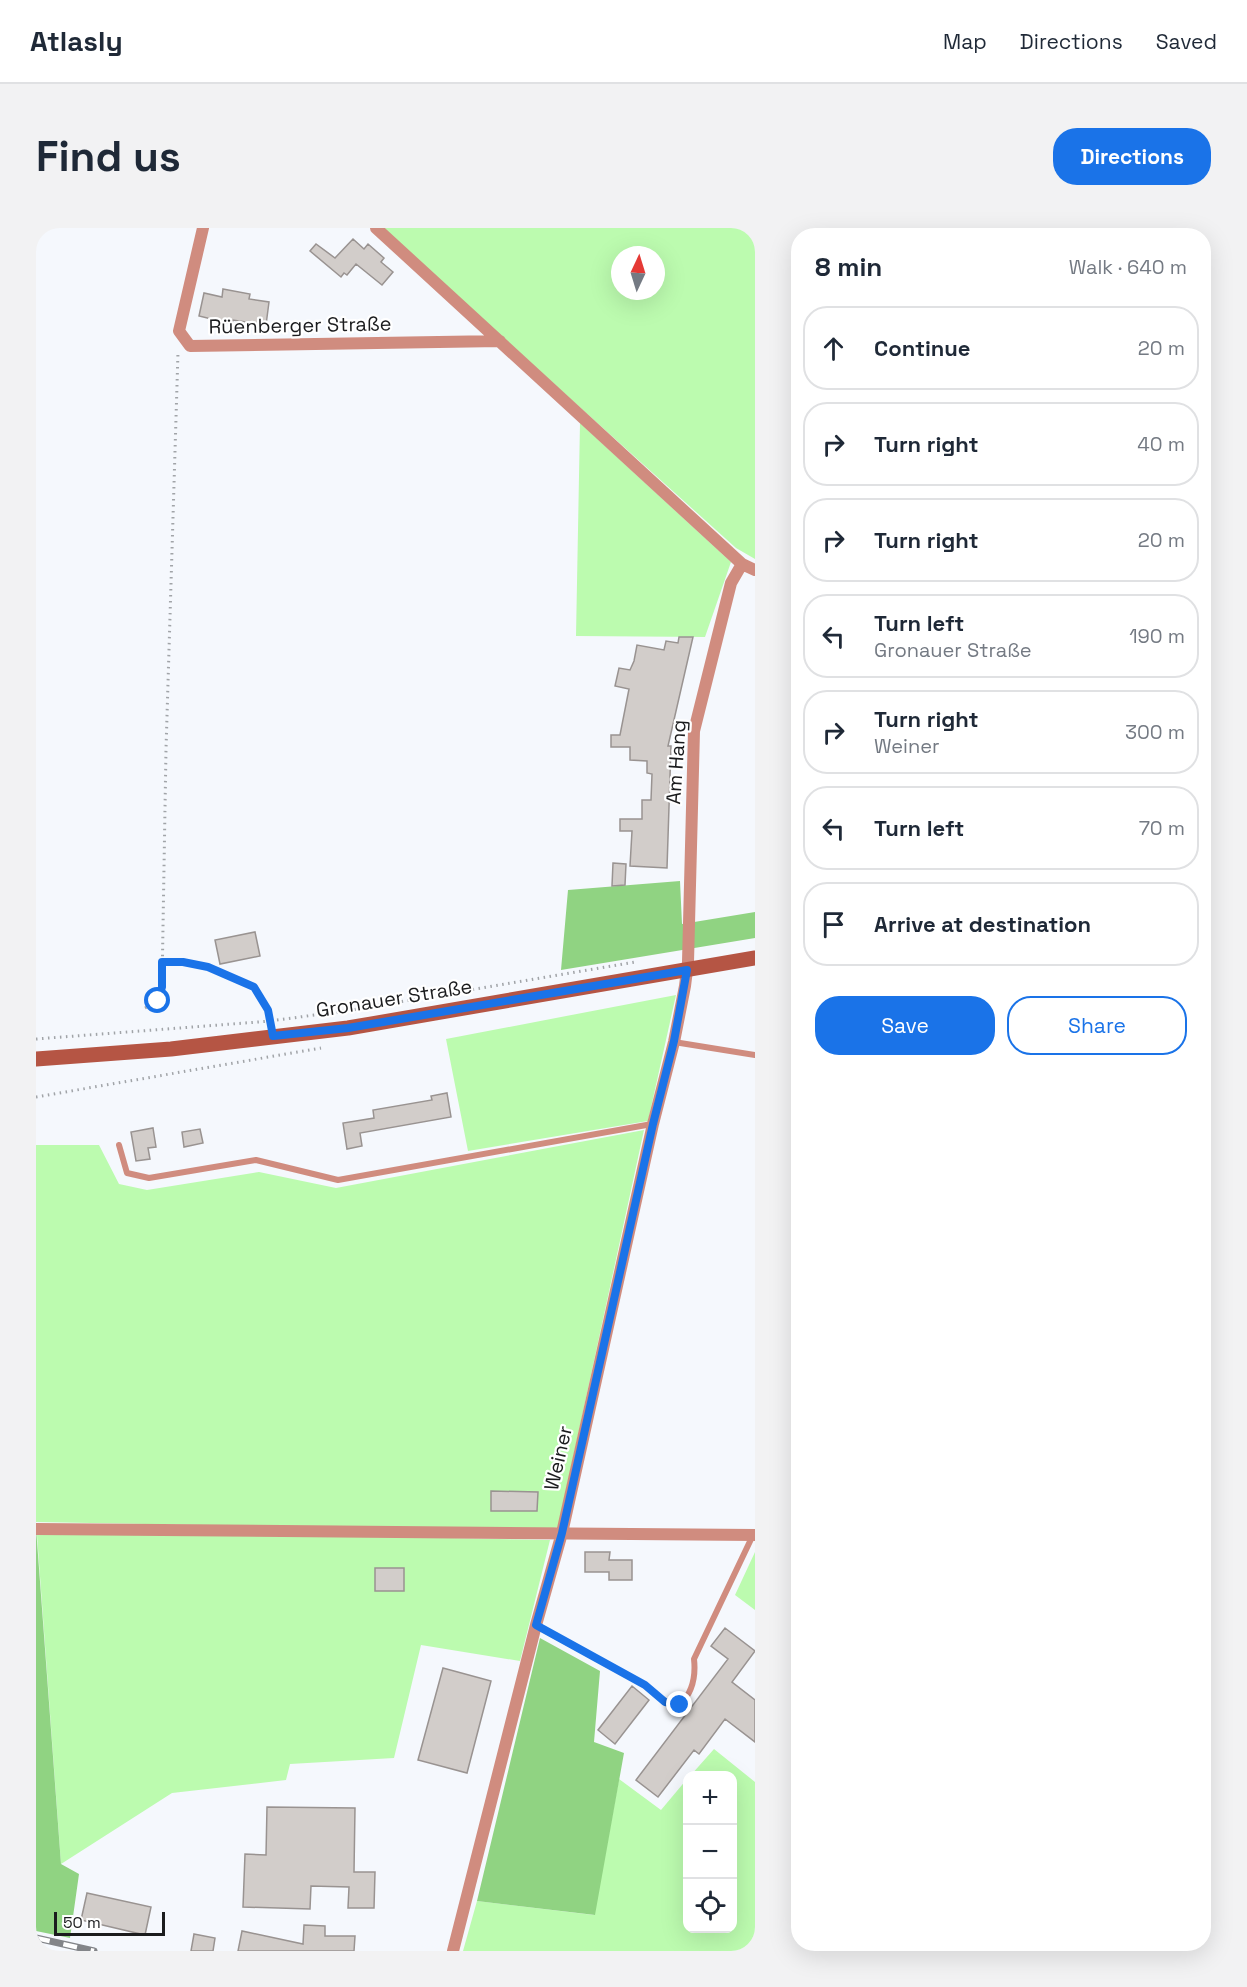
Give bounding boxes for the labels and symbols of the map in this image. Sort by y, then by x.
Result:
north arrow [611,246,665,300]
street label: Rüenberger Straße [208,310,392,340]
street label: Am Hang [660,719,692,805]
street label: Gronauer Straße [314,973,474,1023]
route start [144,987,170,1013]
street label: Weiner [538,1423,578,1493]
route end [666,1691,692,1717]
scale bar [54,1909,165,1936]

